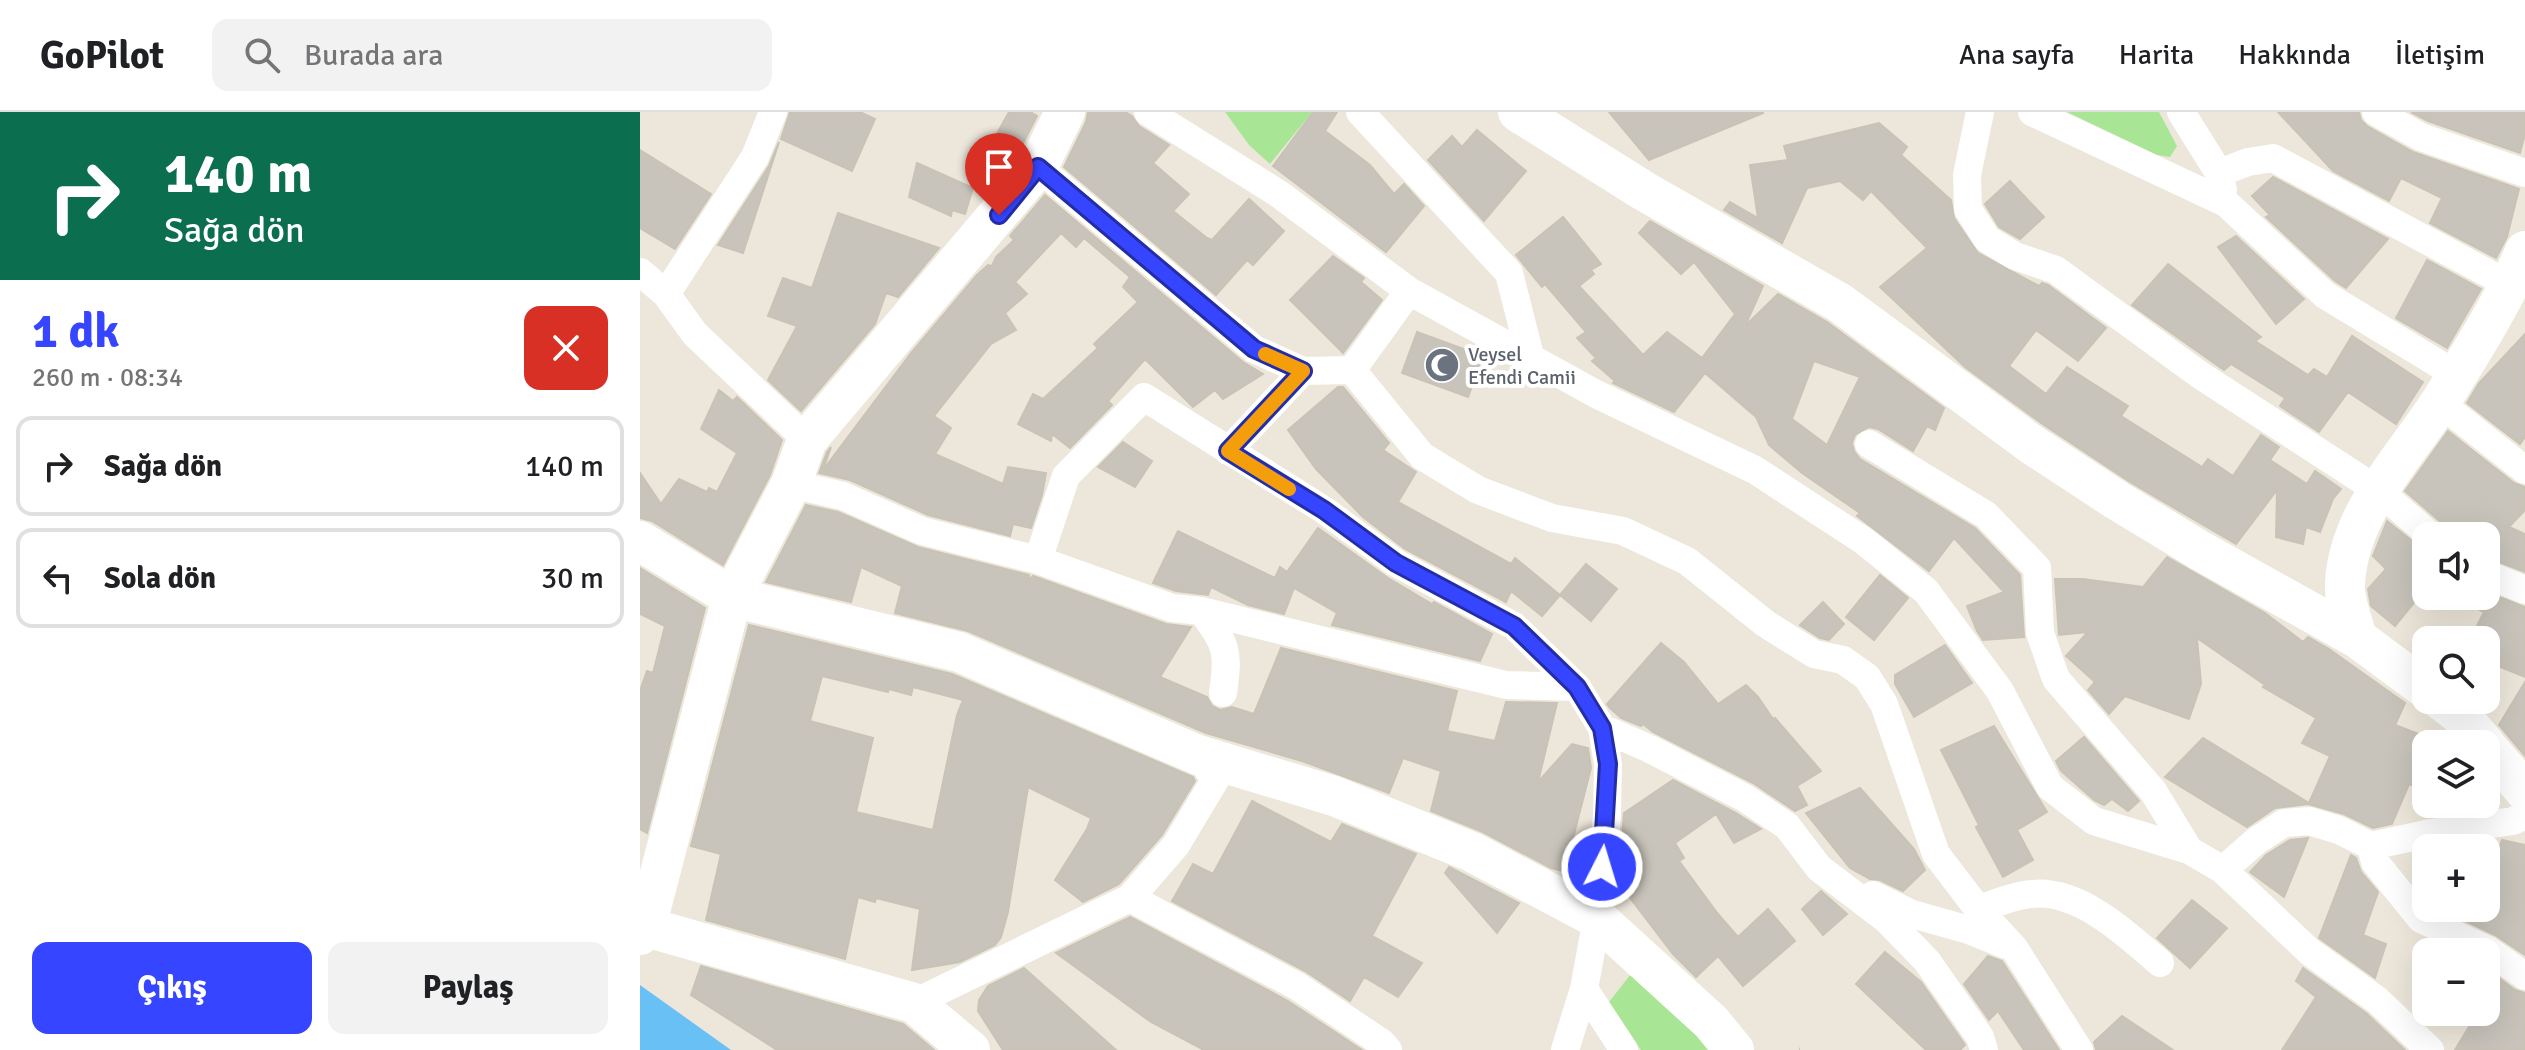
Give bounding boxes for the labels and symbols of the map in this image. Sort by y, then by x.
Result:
pin [965,133,1033,215]
place label: Veysel Efendi Camii [1468,342,1576,390]
mosque icon: Veysel Efendi Camii [1423,346,1461,384]
position arrow [1560,825,1644,909]

